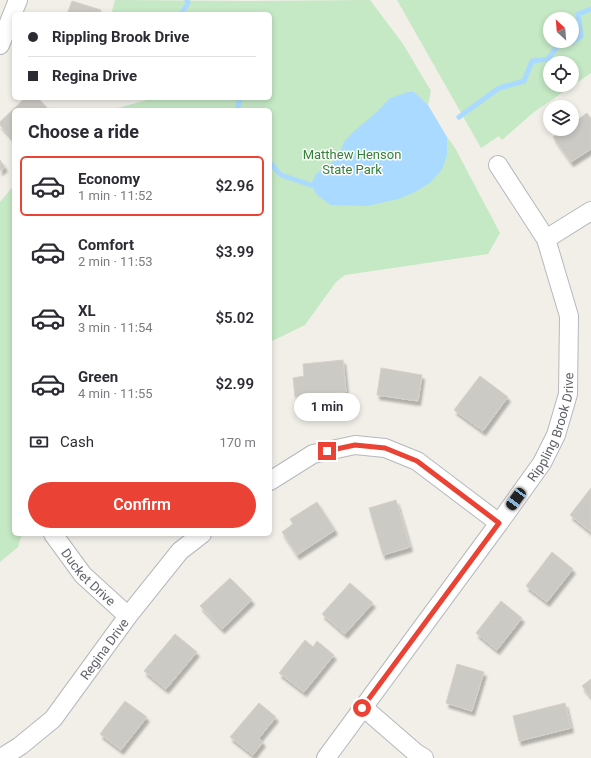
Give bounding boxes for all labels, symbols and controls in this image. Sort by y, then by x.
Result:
north arrow [543,12,579,48]
map controls [543,12,579,136]
text: Rippling Brook Drive [52,28,189,46]
button: locate [543,56,579,92]
text: Regina Drive [52,67,137,85]
button: layers [543,100,579,136]
text: Choose a ride [28,121,139,142]
park label: Matthew Henson State Park [303,147,401,177]
icon: car [30,168,66,204]
text: Economy [78,170,140,188]
text: $2.96 [215,177,254,195]
text: 1 min · 11:52 [78,188,153,203]
icon: car [30,234,66,270]
text: Comfort [78,236,134,254]
text: $3.99 [215,243,254,261]
text: 2 min · 11:53 [78,254,153,269]
icon: car [30,300,66,336]
text: XL [78,302,96,320]
text: $5.02 [215,309,254,327]
text: 3 min · 11:54 [78,320,153,335]
icon: car [30,366,66,402]
text: Green [78,368,118,386]
street label: Rippling Brook Drive [524,372,576,484]
text: $2.99 [215,375,254,393]
text: 4 min · 11:55 [78,386,153,401]
callout: 1 min [294,393,360,421]
text: 1 min [311,399,343,414]
icon: cash [28,431,50,453]
text: Cash [60,433,94,451]
text: 170 m [219,435,256,450]
route end [318,442,336,460]
button: Confirm [28,482,256,528]
car [504,486,528,512]
street label: Ducket Drive [59,545,119,609]
street label: Regina Drive [77,615,131,682]
route start [353,699,371,717]

